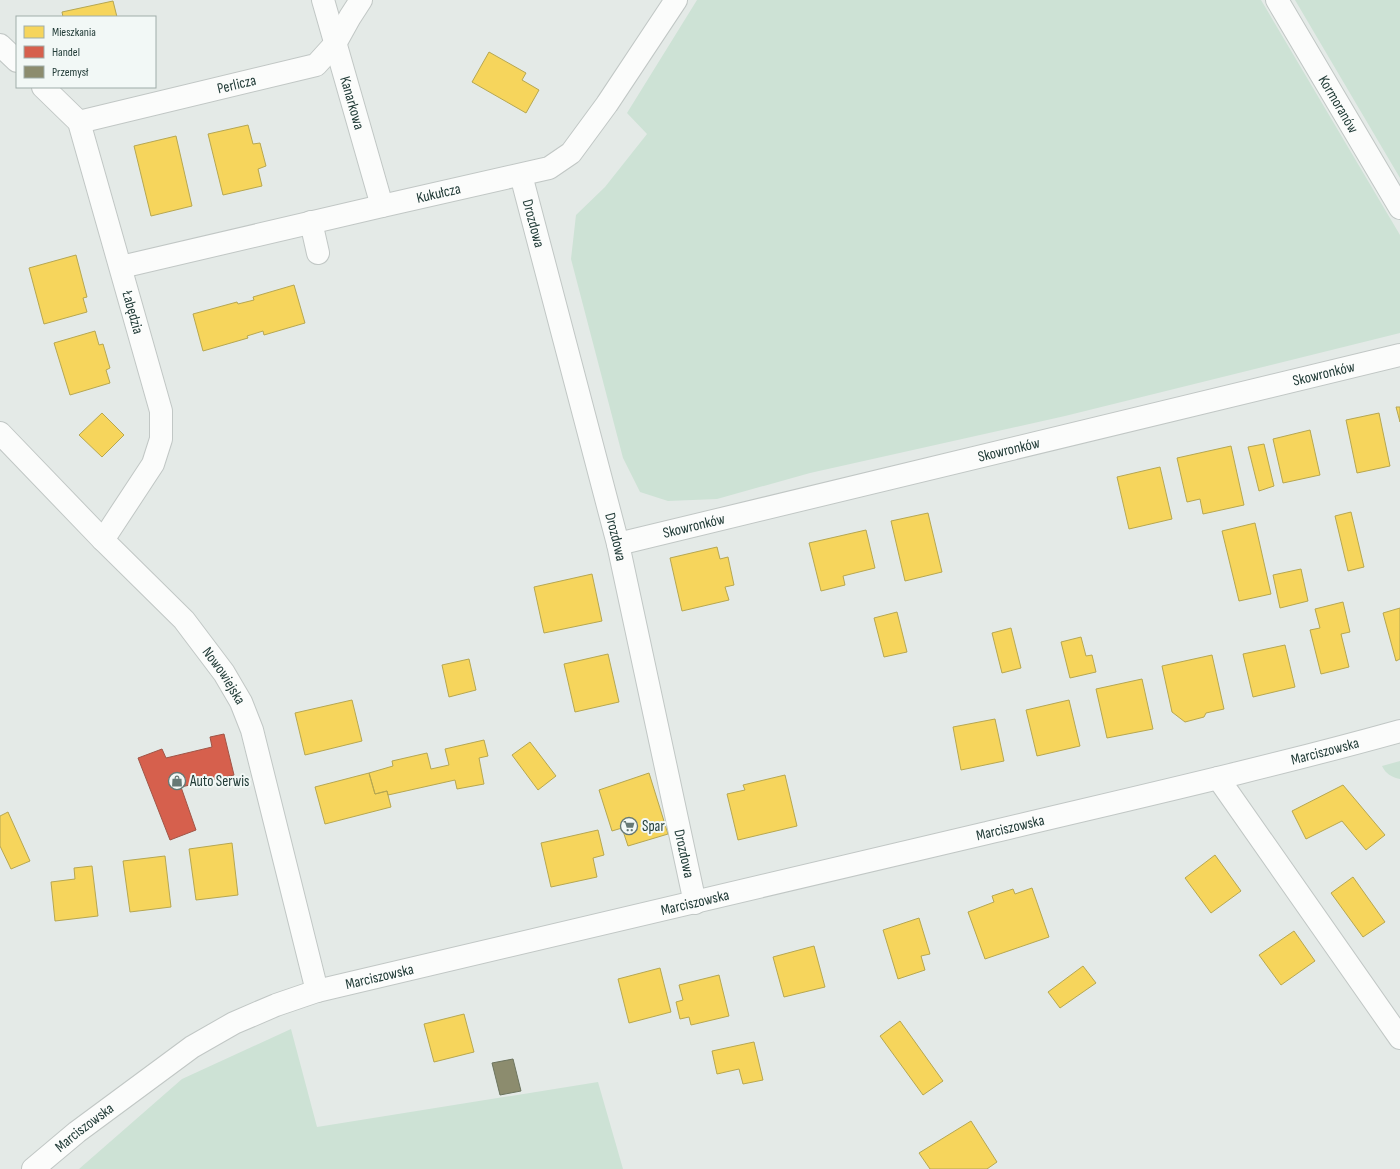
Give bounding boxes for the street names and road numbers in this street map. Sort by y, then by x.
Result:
street label: Perlicza [215,70,258,98]
street label: Kormoranów [1314,72,1363,137]
street label: Kanarkowa [336,74,369,132]
street label: Kukułcza [415,179,463,207]
street label: Drozdowa [518,197,549,250]
street label: Łabędzia [118,288,148,336]
street label: Skowronków [1291,357,1357,390]
street label: Skowronków [976,433,1042,466]
street label: Skowronków [661,509,727,542]
street label: Drozdowa [601,510,631,563]
street label: Nowowiejska [198,643,250,708]
street label: Marciszowska [1289,733,1361,769]
street label: Marciszowska [974,810,1046,845]
street label: Drozdowa [670,827,699,880]
street label: Marciszowska [659,885,731,920]
street label: Marciszowska [343,959,416,994]
street label: Marciszowska [51,1099,118,1156]

